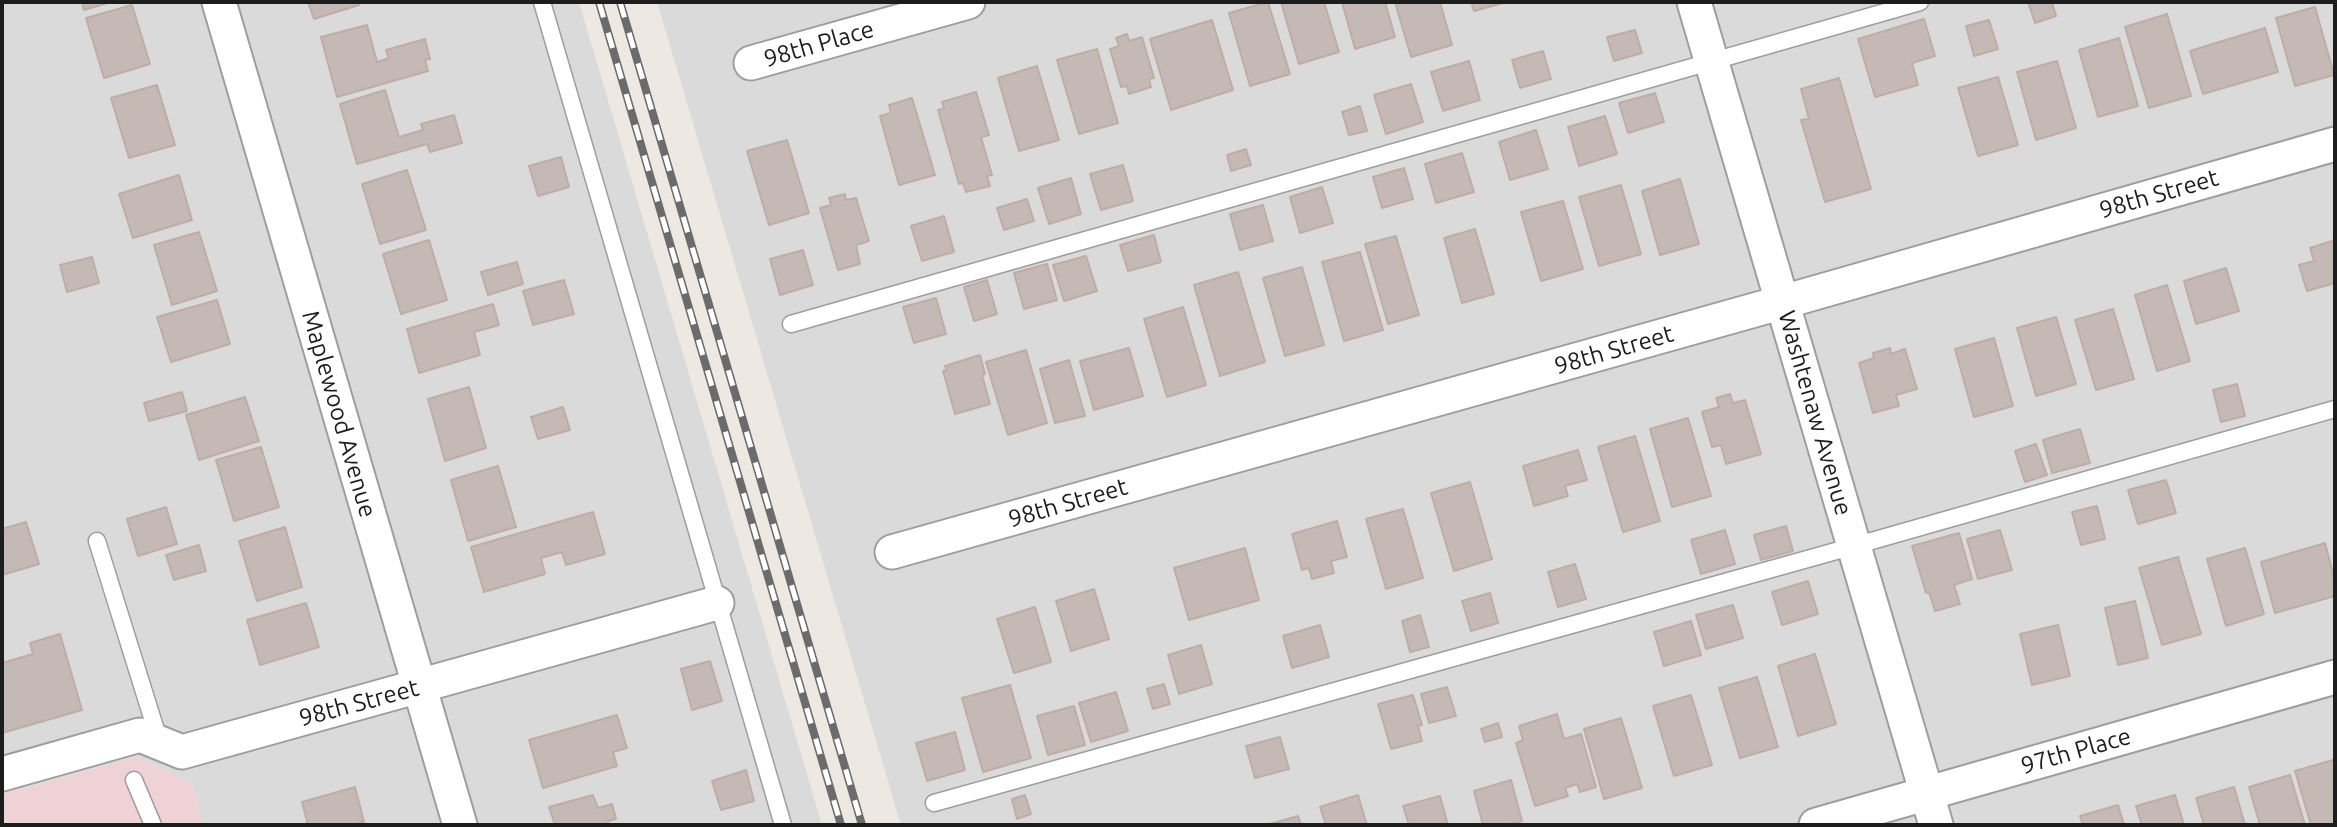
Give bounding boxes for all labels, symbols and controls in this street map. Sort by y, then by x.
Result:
street label: 98th Place [761,15,877,73]
street label: 98th Street [2096,163,2222,225]
street label: Maplewood Avenue [296,307,382,521]
street label: Washtenaw Avenue [1772,307,1858,519]
street label: 98th Street [1551,319,1677,381]
street label: 98th Street [1005,472,1131,534]
street label: 98th Street [296,673,422,733]
street label: 97th Place [2018,722,2134,780]

